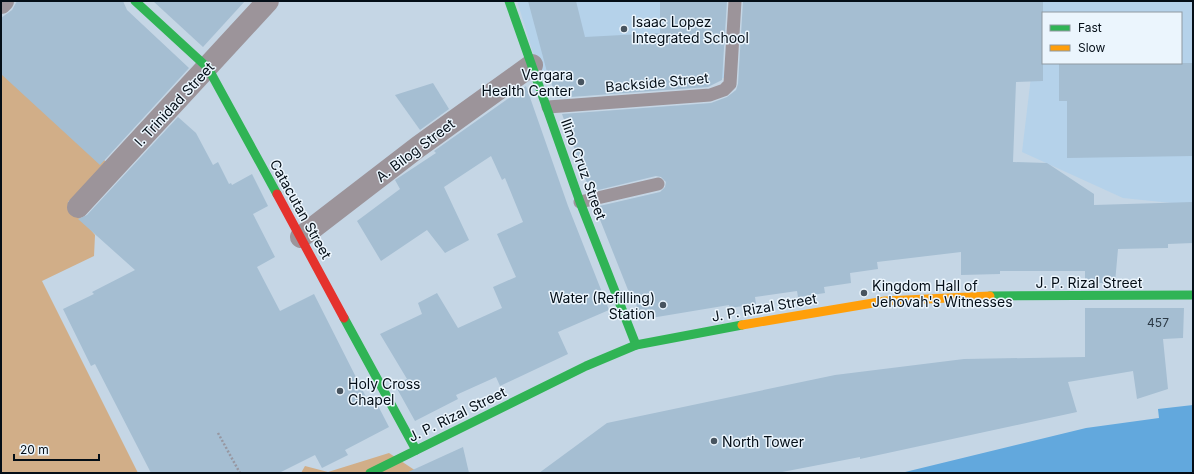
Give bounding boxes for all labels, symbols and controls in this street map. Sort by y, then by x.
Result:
legend [1042,12,1182,64]
place label: Isaac Lopez Integrated School [632,13,749,46]
text: Fast [1078,20,1102,35]
marker: Isaac Lopez Integrated School [619,24,629,34]
text: Slow [1078,40,1106,55]
street label: I. Trinidad Street [131,58,218,150]
place label: Vergara Health Center [482,66,573,99]
street label: Backside Street [605,69,710,95]
marker: Vergara Health Center [576,77,586,87]
street label: A. Bilog Street [372,115,458,185]
street label: Ilino Cruz Street [558,116,610,222]
street label: Catacutan Street [267,156,336,262]
street label: J. P. Rizal Street [1036,274,1143,291]
place label: Kingdom Hall of Jehovah's Witnesses [872,277,1013,310]
marker: Kingdom Hall of Jehovah's Witnesses [859,288,869,298]
place label: Water (Refilling) Station [549,289,655,322]
street label: J. P. Rizal Street [710,289,818,325]
marker: Water (Refilling) Station [658,300,668,310]
house number: 457 [1147,315,1169,330]
place label: Holy Cross Chapel [348,375,421,408]
street label: J. P. Rizal Street [405,383,509,445]
marker: Holy Cross Chapel [335,386,345,396]
place label: North Tower [722,433,804,450]
scale bar [14,436,99,462]
marker: North Tower [709,436,719,446]
text: 20 m [20,442,49,457]

